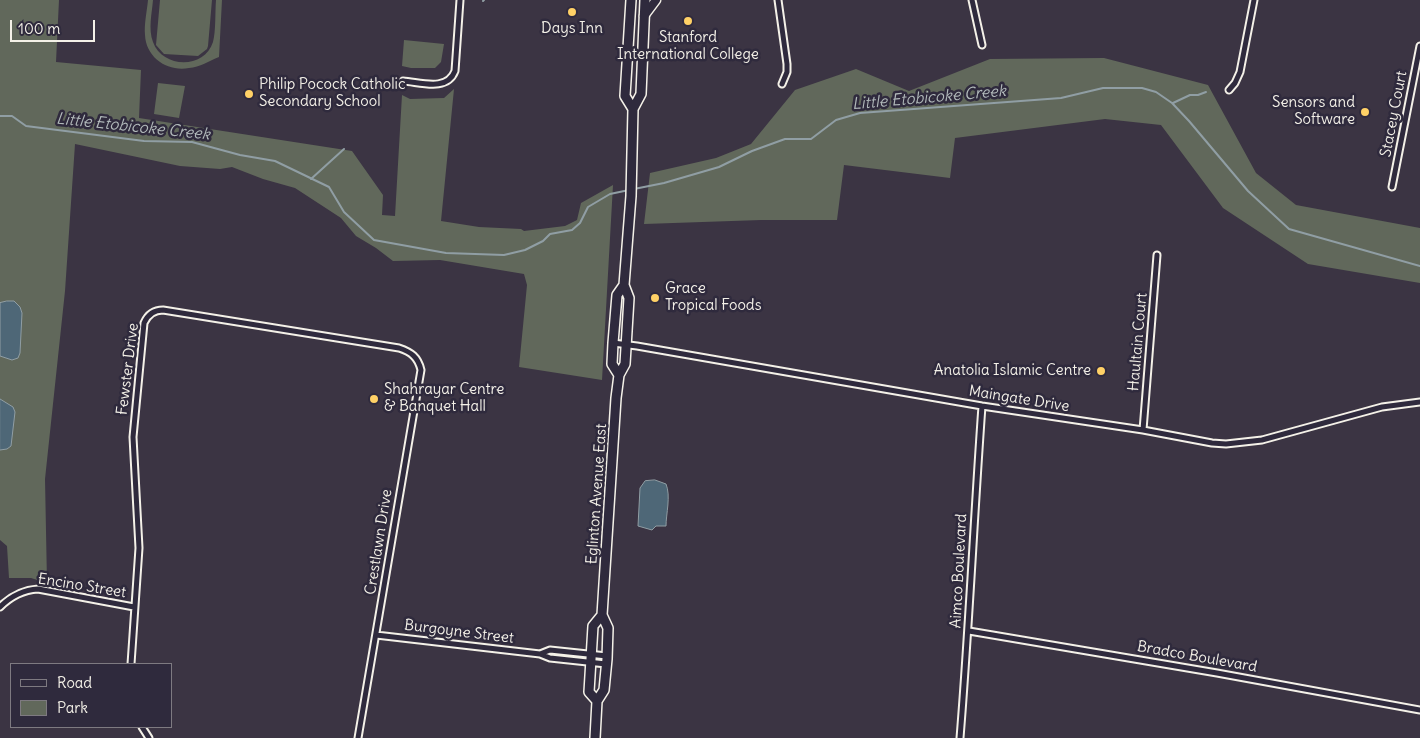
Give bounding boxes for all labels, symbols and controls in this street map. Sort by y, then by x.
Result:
marker: Days Inn [566,6,578,18]
scale bar [12,10,98,42]
marker: Stanford International College [682,15,694,27]
text: 100 m [18,19,60,38]
place label: Days Inn [541,20,603,38]
place label: Stanford International College [617,29,759,64]
street label: Stacey Court [1377,69,1411,159]
place label: Philip Pocock Catholic Secondary School [259,76,406,111]
water label: Little Etobicoke Creek [851,82,1007,114]
marker: Philip Pocock Catholic Secondary School [243,88,255,100]
place label: Sensors and Software [1272,94,1355,129]
marker: Sensors and Software [1359,106,1371,118]
water label: Little Etobicoke Creek [55,109,211,145]
place label: Grace Tropical Foods [665,280,761,315]
marker: Grace Tropical Foods [649,292,661,304]
street label: Haultain Court [1125,292,1151,392]
street label: Fewster Drive [113,322,143,416]
place label: Anatolia Islamic Centre [934,362,1091,380]
marker: Anatolia Islamic Centre [1095,365,1107,377]
place label: Shahrayar Centre & Banquet Hall [384,381,504,416]
street label: Maingate Drive [967,382,1071,416]
marker: Shahrayar Centre & Banquet Hall [368,393,380,405]
street label: Eglinton Avenue East [583,423,611,565]
street label: Crestlawn Drive [362,488,396,596]
street label: Aimco Boulevard [947,513,971,629]
street label: Encino Street [37,570,127,602]
street label: Burgoyne Street [403,616,515,648]
street label: Bradco Boulevard [1136,638,1258,676]
legend [10,663,172,728]
text: Road [57,673,92,692]
text: Park [57,698,88,717]

